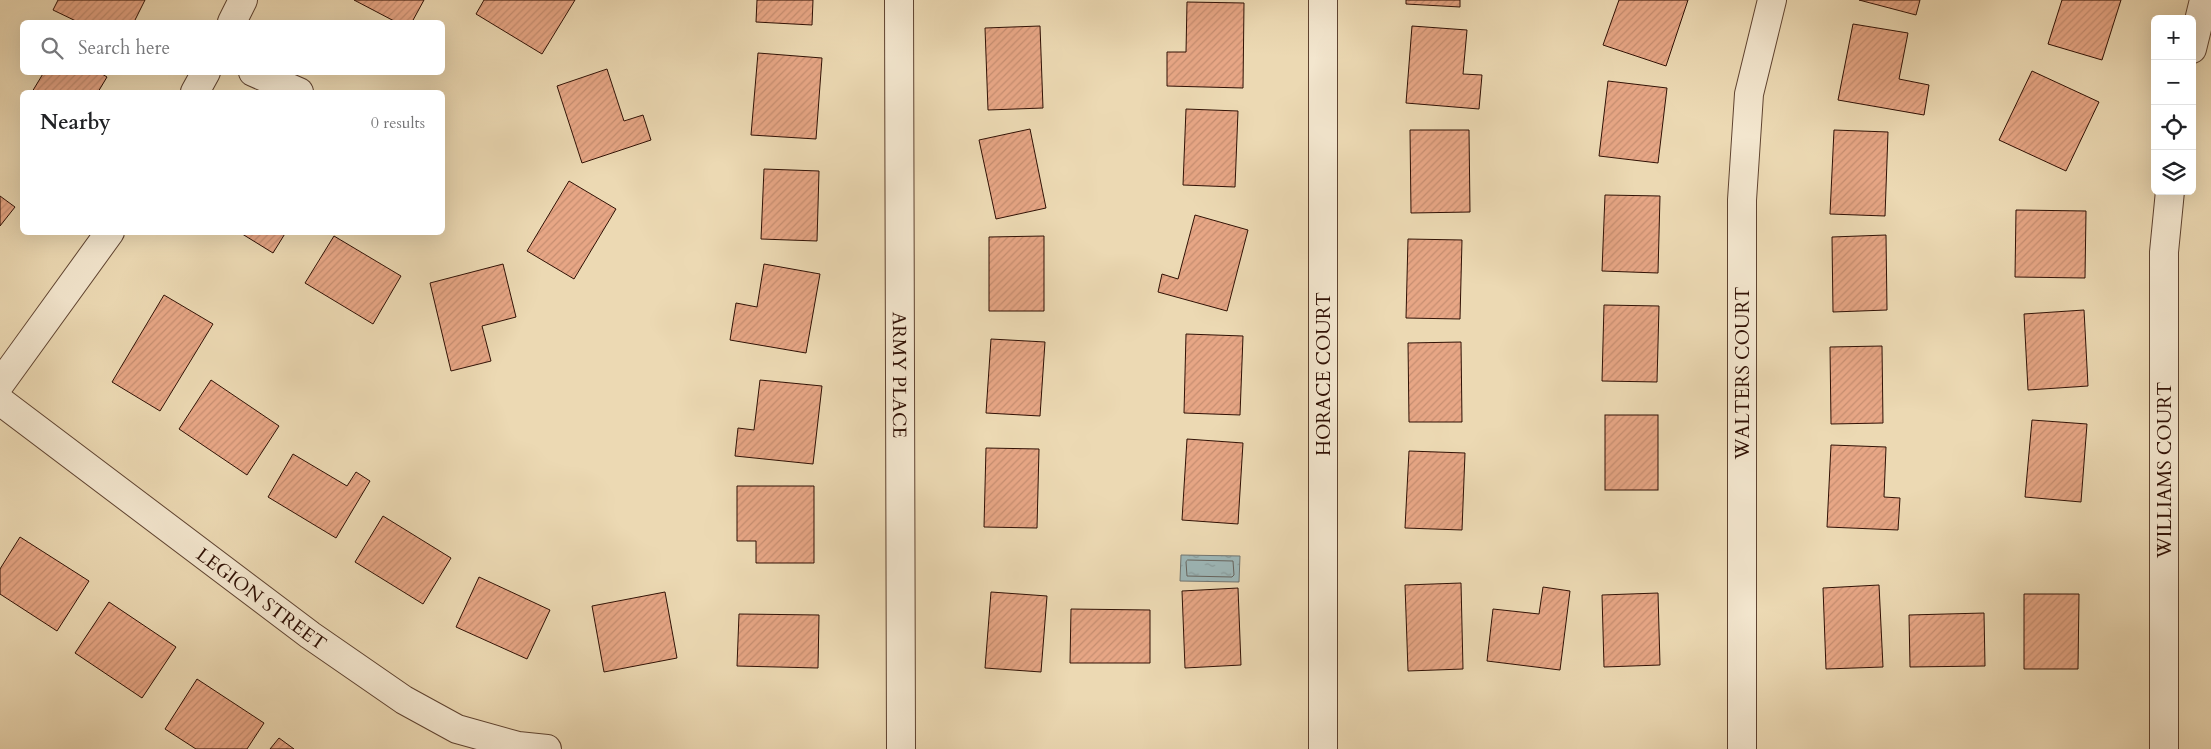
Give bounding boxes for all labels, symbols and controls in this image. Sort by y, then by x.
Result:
map controls [2151,15,2196,195]
button: + [2151,15,2196,60]
search box [20,20,445,75]
icon: search [38,34,66,62]
text: Search here [78,35,170,61]
button: − [2151,60,2196,105]
button: locate [2151,105,2196,150]
text: Nearby [40,108,111,137]
text: 0 results [371,112,425,134]
button: layers [2151,150,2196,195]
street label: WALTERS COURT [1730,286,1756,461]
street label: HORACE COURT [1311,292,1337,456]
street label: ARMY PLACE [886,312,912,438]
street label: WILLIAMS COURT [2152,382,2178,559]
street label: LEGION STREET [191,542,332,657]

